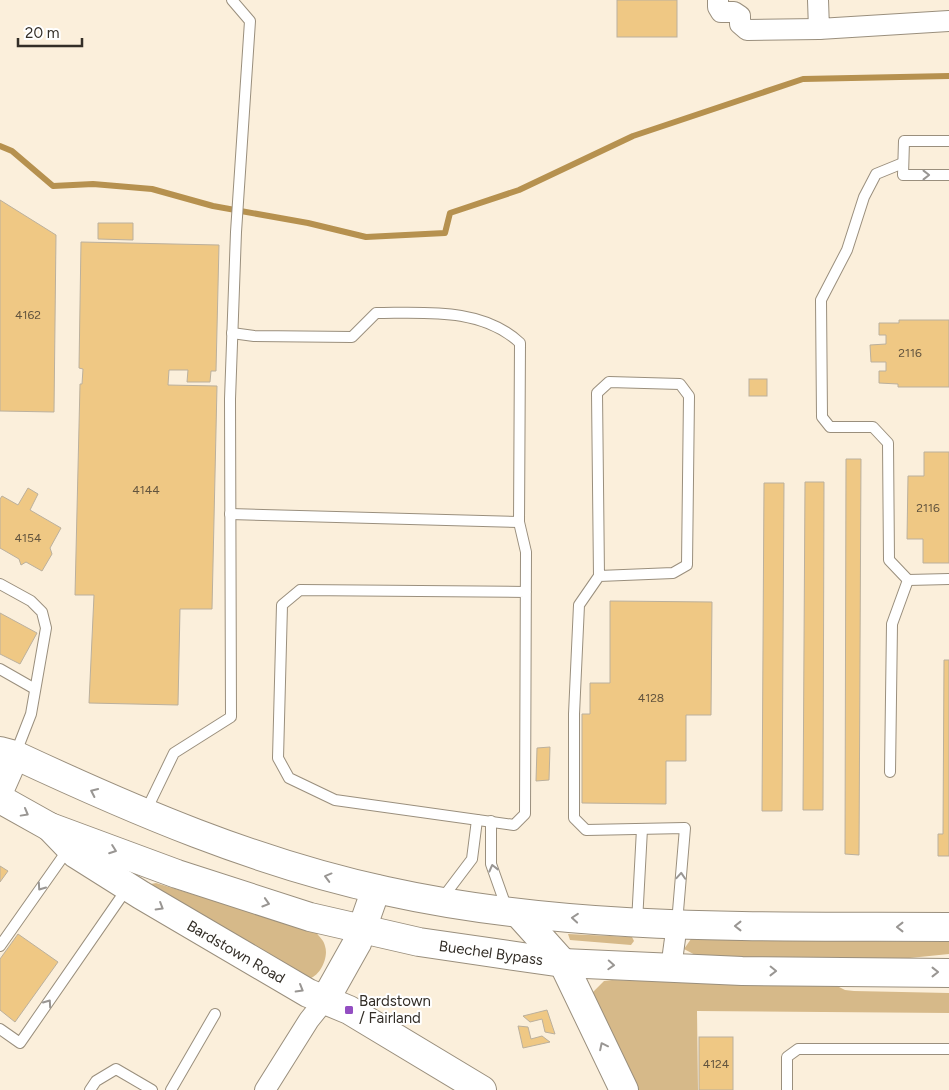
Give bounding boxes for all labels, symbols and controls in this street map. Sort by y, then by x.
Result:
scale bar [18,15,81,47]
text: 20 m [25,24,59,42]
one-way arrow [922,170,930,180]
house number: 4162 [15,308,41,322]
house number: 2116 [898,346,922,360]
house number: 4144 [132,483,160,497]
house number: 2116 [916,501,940,515]
house number: 4154 [15,531,42,545]
house number: 4128 [638,691,664,705]
one-way arrow [90,788,99,799]
one-way arrow [20,807,29,817]
one-way arrow [108,844,116,854]
one-way arrow [489,864,499,872]
one-way arrow [325,872,333,882]
one-way arrow [675,872,686,880]
one-way arrow [38,881,47,891]
one-way arrow [262,897,270,907]
one-way arrow [155,900,164,910]
one-way arrow [571,913,579,924]
street label: Bardstown Road [184,917,288,987]
one-way arrow [734,921,742,931]
one-way arrow [896,922,904,932]
street label: Buechel Bypass [438,937,544,969]
one-way arrow [608,960,616,971]
one-way arrow [769,966,777,976]
one-way arrow [931,967,939,978]
one-way arrow [295,983,304,993]
place label: Bardstown / Fairland [359,992,431,1027]
one-way arrow [42,999,51,1009]
marker: Bardstown / Fairland [343,1004,355,1016]
one-way arrow [598,1042,609,1051]
house number: 4124 [703,1057,730,1071]

